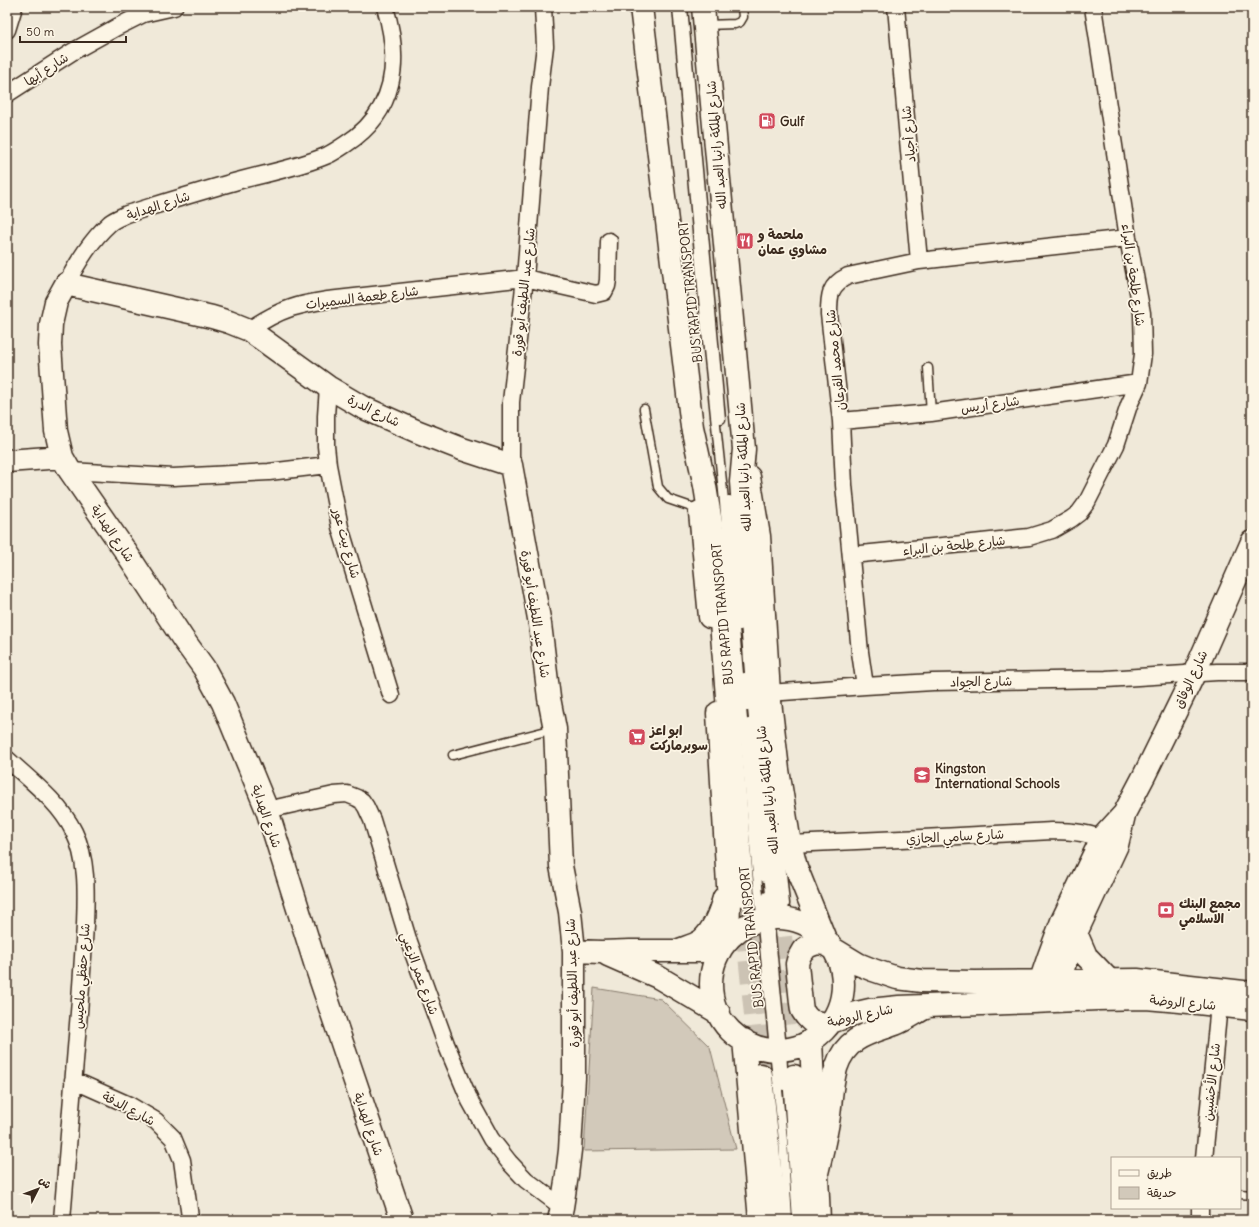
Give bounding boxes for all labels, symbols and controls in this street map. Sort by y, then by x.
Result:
scale bar [20,18,126,44]
text: 50 m [26,24,55,39]
street label: شارع أبها [21,49,72,91]
street label: شارع الملكة رانيا العبد الله [702,80,732,210]
street label: شارع أجياد [898,105,920,163]
fuel station icon: Gulf [757,111,777,131]
place label: Gulf [780,113,805,130]
street label: شارع الهداية [124,187,192,225]
street label: BUS RAPID TRANSPORT [675,220,706,364]
street label: شارع طلحة بن البراء [1117,223,1149,328]
place label: ملحمة و مشاوي عمان [757,226,827,260]
street label: شارع عبد اللطيف أبو قورة [508,227,540,357]
restaurant icon: ملحمة و مشاوي عمان [735,231,755,251]
street label: شارع طعمة السميرات [305,282,420,314]
street label: شارع محمد القرعان [822,308,850,411]
street label: شارع الدرة [344,390,403,431]
street label: شارع أريس [960,392,1021,418]
street label: شارع الملكة رانيا العبد الله [732,402,756,532]
street label: شارع الهداية [86,501,138,566]
street label: شارع بيت عور [328,505,364,580]
street label: شارع طلحة بن البراء [902,532,1006,560]
street label: BUS RAPID TRANSPORT [708,542,737,686]
street label: شارع عبد اللطيف أبو قورة [516,549,554,679]
street label: شارع الوفاق [1170,647,1212,711]
street label: شارع الجواد [950,672,1012,692]
place label: ابو اعز سوبرماركت [648,722,708,754]
street label: شارع الملكة رانيا العبد الله [752,725,784,855]
supermarket icon: ابو اعز سوبرماركت [627,727,647,747]
place label: Kingston International Schools [935,760,1060,792]
school or university icon: Kingston International Schools [912,765,932,785]
street label: شارع الهداية [247,782,285,850]
street label: شارع سامي الجازي [906,825,1005,851]
street label: BUS RAPID TRANSPORT [736,865,767,1009]
place label: مجمع البنك الاسلامي [1179,895,1241,931]
bank icon: مجمع البنك الاسلامي [1156,900,1176,920]
street label: شارع عبد اللطيف أبو قورة [562,918,584,1048]
street label: شارع حفظي ملحيس [69,923,97,1030]
street label: شارع عمر الزعبي [394,929,442,1018]
street label: شارع الروضة [1149,991,1217,1015]
street label: شارع الروضة [826,1000,895,1032]
street label: شارع الأخشبين [1199,1042,1225,1122]
street label: شارع الدفة [99,1087,158,1130]
street label: شارع الهداية [349,1090,387,1158]
legend [1111,1157,1241,1209]
text: طريق [1147,1165,1172,1180]
north arrow [18,1169,58,1209]
text: ش [36,1173,55,1191]
text: حديقة [1147,1185,1176,1200]

